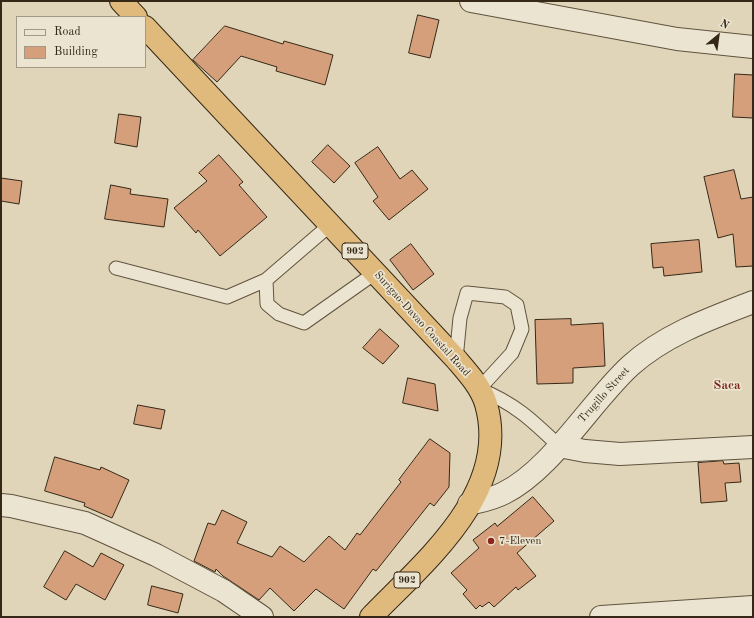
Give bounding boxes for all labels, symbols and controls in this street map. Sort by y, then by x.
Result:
legend [16,16,146,68]
north arrow [698,16,738,56]
text: N [718,18,730,32]
text: Road [54,26,81,38]
text: Building [54,46,98,58]
road number: 902 [342,243,368,259]
street label: Surigao-Davao Coastal Road [371,269,473,379]
street label: Trugillo Street [575,364,633,426]
district label: Saca [713,378,741,394]
place label: 7-Eleven [499,534,541,548]
marker: 7-Eleven [486,536,496,546]
road number: 902 [394,572,420,588]

